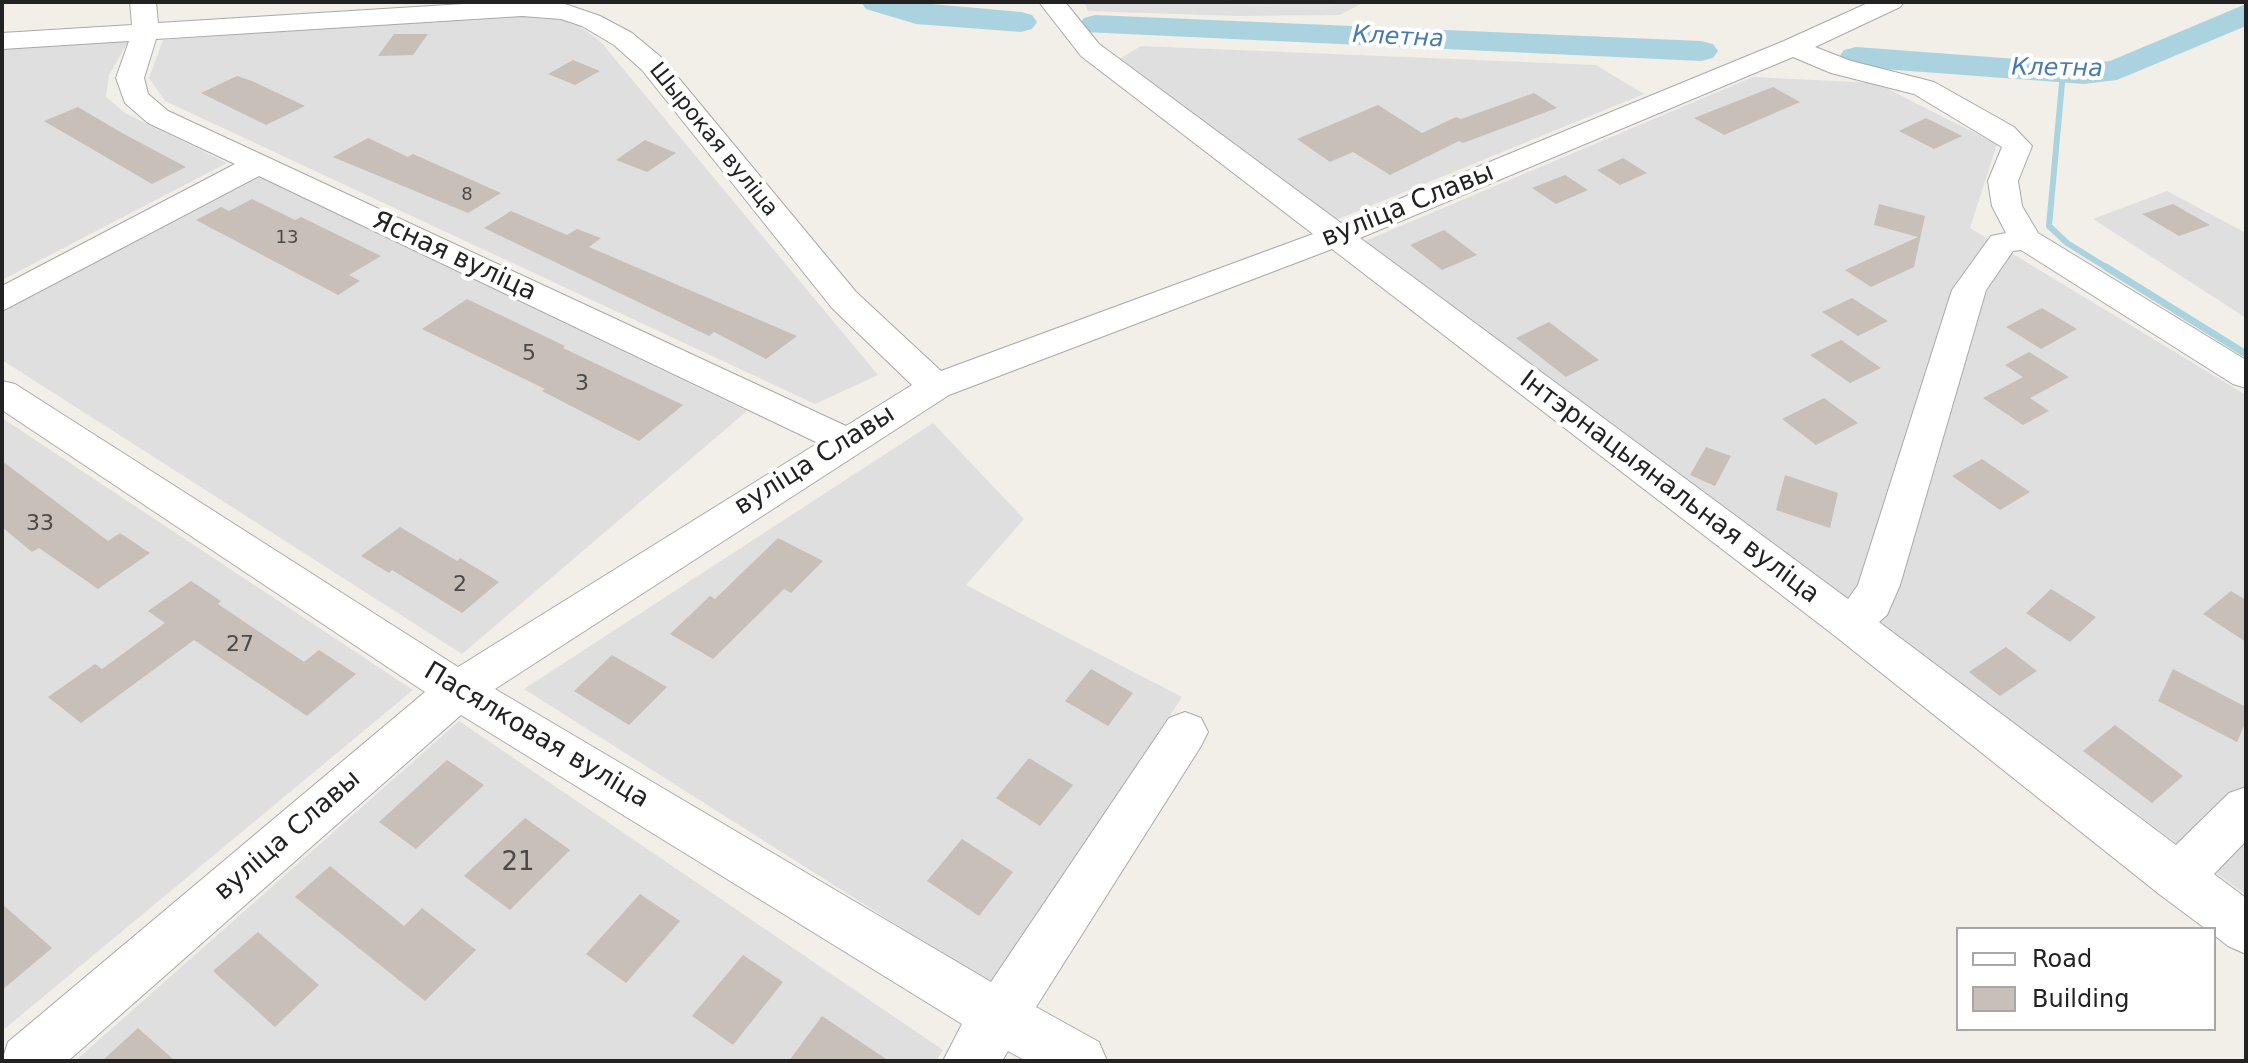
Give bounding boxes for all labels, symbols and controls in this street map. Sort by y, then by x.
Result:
water label: Клетна [1352,21,1444,55]
water label: Клетна [2011,54,2103,84]
street label: Шырокая вуліца [643,58,783,222]
street label: вуліца Славы [1317,157,1499,255]
house number: 8 [461,184,473,206]
street label: Ясная вуліца [367,205,541,309]
house number: 13 [276,227,298,249]
house number: 5 [522,341,536,367]
street label: Інтэрнацыянальная вуліца [1513,365,1825,611]
house number: 3 [575,371,589,397]
street label: вуліца Славы [729,399,901,523]
house number: 33 [26,511,54,537]
house number: 2 [453,572,467,598]
house number: 27 [226,632,254,658]
street label: Пасялковая вуліца [418,656,654,816]
street label: вуліца Славы [209,764,367,908]
house number: 21 [501,847,535,879]
legend [1956,927,2216,1031]
text: Road [2032,945,2092,973]
text: Building [2032,985,2129,1013]

